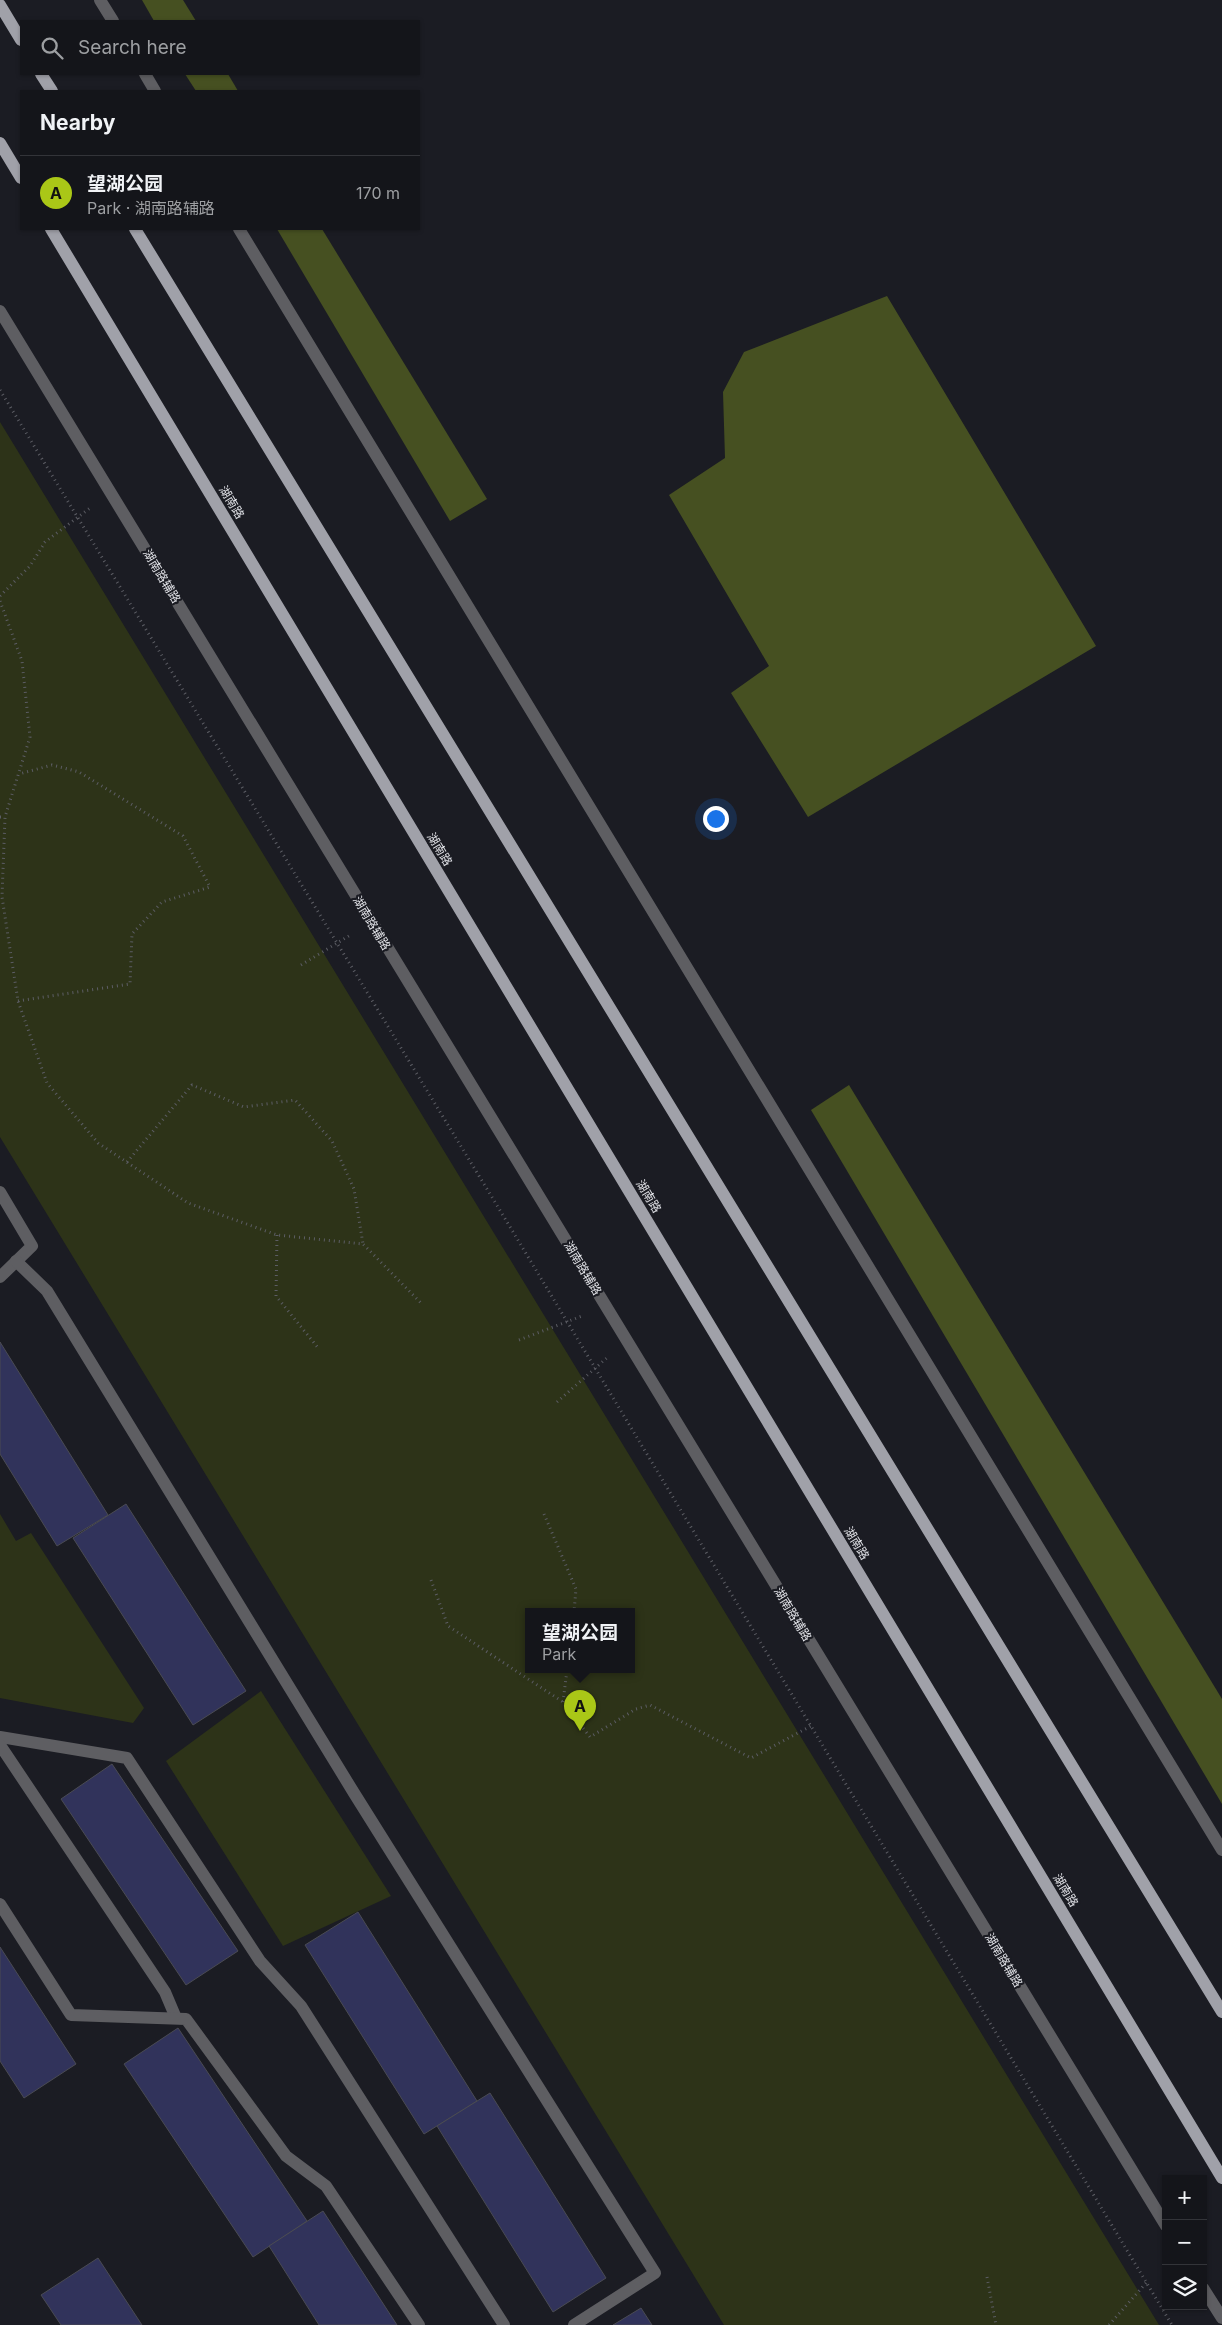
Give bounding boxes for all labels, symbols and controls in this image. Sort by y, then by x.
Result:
search box [20,20,420,75]
icon: search [38,34,66,62]
text: Search here [78,36,187,59]
text: Nearby [40,110,115,135]
text: 望湖公园 [87,172,163,195]
text: A [50,183,62,203]
text: 170 m [356,183,400,203]
text: Park · 湖南路辅路 [87,198,215,218]
street label: 湖南路 [216,483,248,521]
street label: 湖南路辅路 [140,546,184,606]
your location [703,806,729,832]
street label: 湖南路 [424,830,456,868]
street label: 湖南路辅路 [350,893,394,953]
street label: 湖南路 [633,1177,665,1215]
street label: 湖南路辅路 [561,1238,605,1298]
street label: 湖南路 [841,1524,873,1562]
street label: 湖南路辅路 [771,1584,815,1644]
popup [525,1608,635,1673]
text: 望湖公园 [542,1621,618,1644]
text: Park [542,1644,576,1664]
pin: A [564,1690,596,1731]
street label: 湖南路 [1050,1871,1082,1909]
street label: 湖南路辅路 [982,1930,1026,1990]
map controls [1162,2175,1207,2310]
button: + [1162,2175,1207,2220]
button: − [1162,2220,1207,2265]
button: layers [1162,2265,1207,2310]

